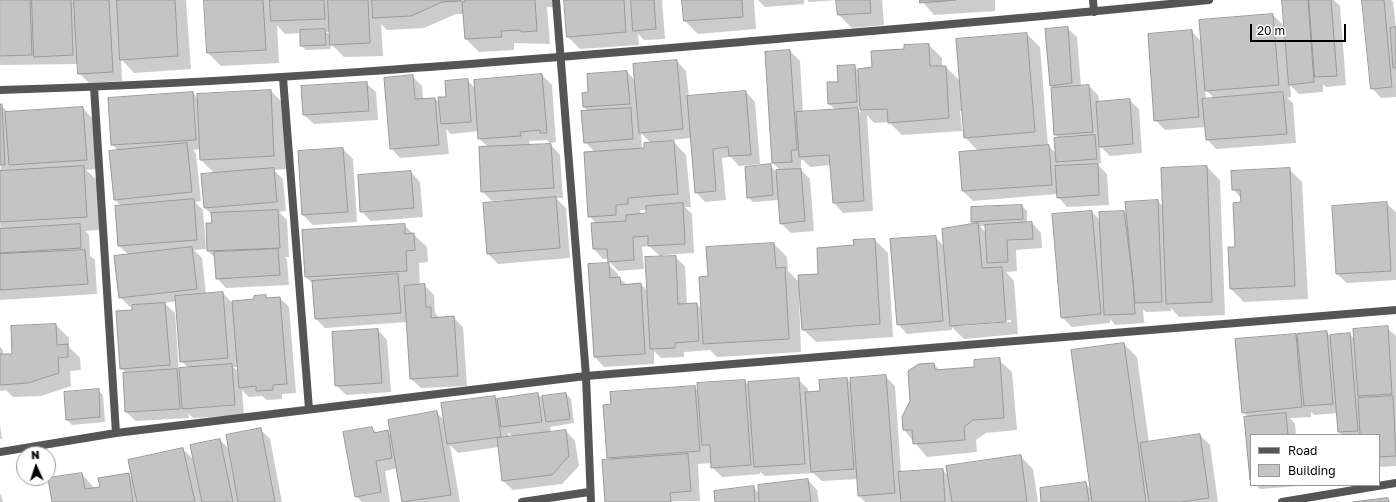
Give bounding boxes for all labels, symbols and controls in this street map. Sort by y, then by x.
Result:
scale bar [1252,16,1348,42]
text: 20 m [1257,23,1285,38]
legend [1250,434,1380,486]
text: Road [1288,443,1317,458]
north arrow [16,446,56,486]
text: N [31,448,40,461]
text: Building [1288,463,1336,478]

